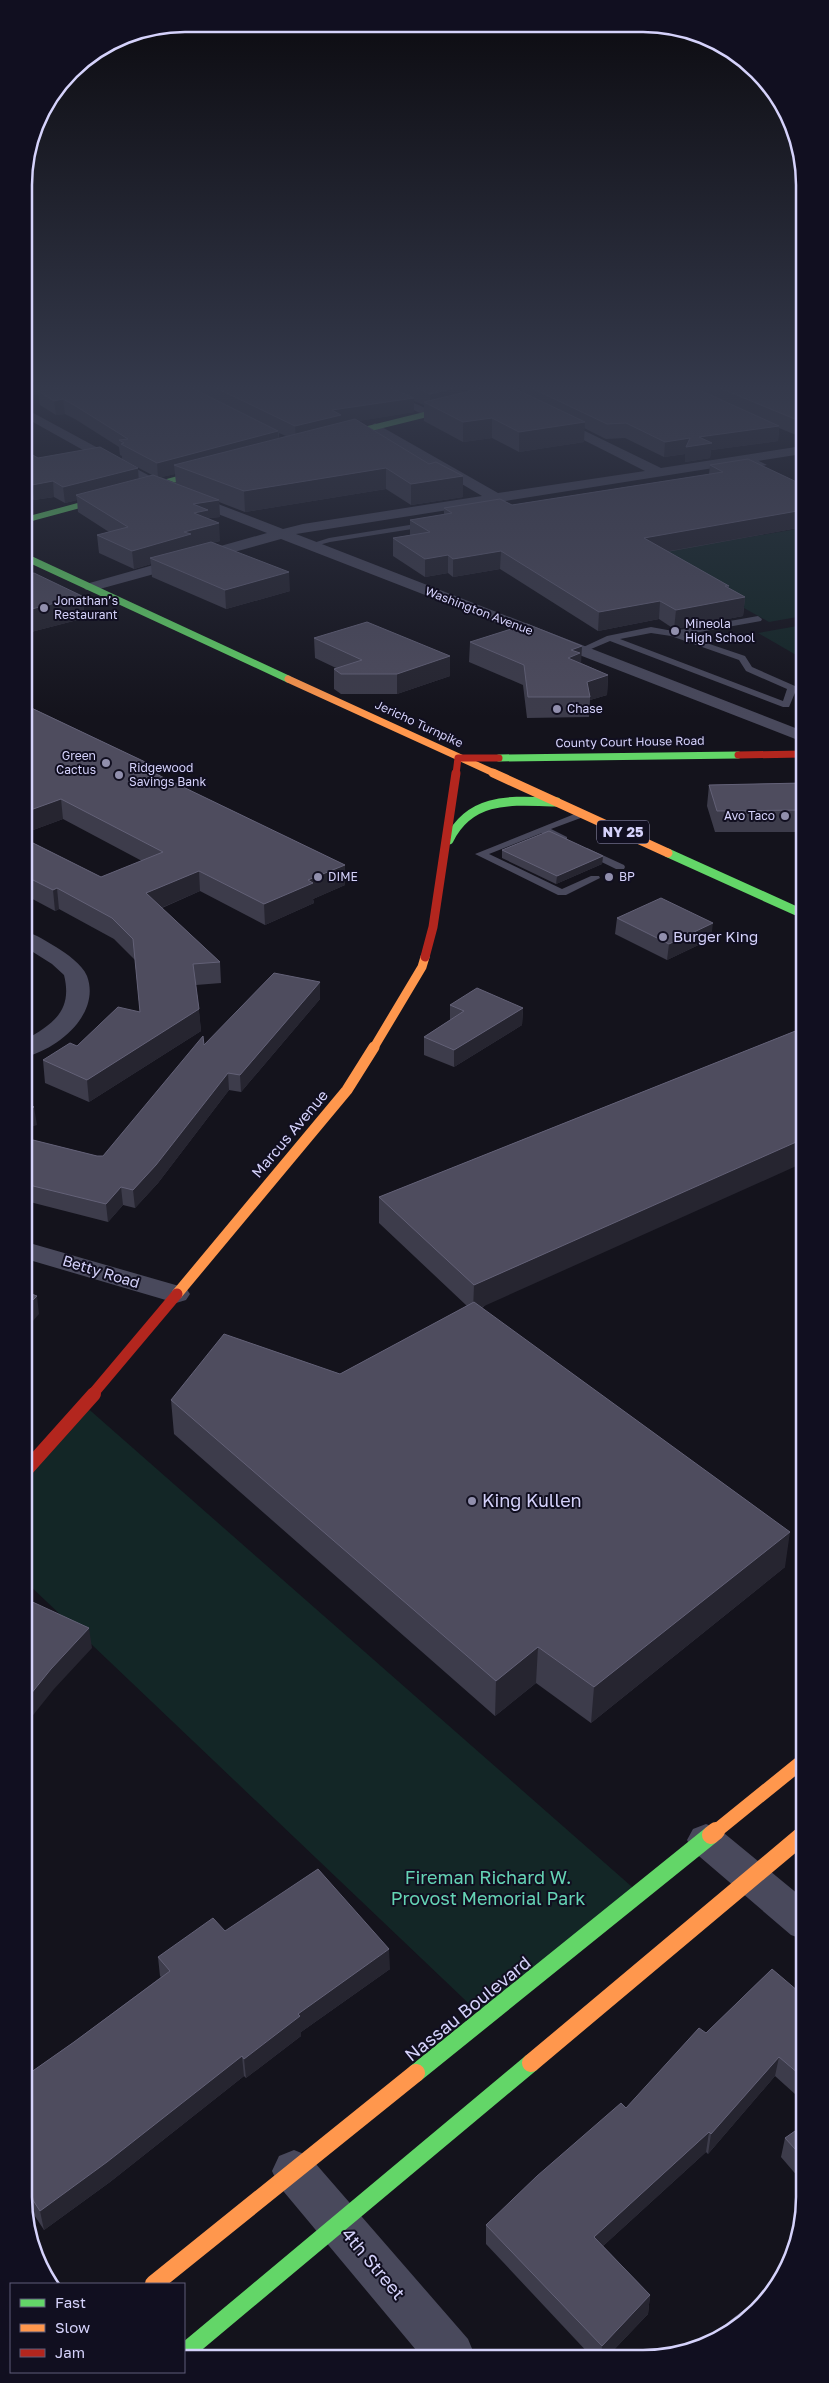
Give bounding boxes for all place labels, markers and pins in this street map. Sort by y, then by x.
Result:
place label: Jonathan’s Restaurant [54,593,118,622]
marker: Jonathan’s Restaurant [38,602,50,614]
place label: Mineola High School [685,616,755,645]
marker: Mineola High School [669,625,681,637]
place label: Chase [567,701,603,716]
marker: Chase [551,703,563,715]
place label: Green Cactus [56,748,96,777]
marker: Green Cactus [100,757,112,769]
place label: Ridgewood Savings Bank [129,760,206,789]
marker: Ridgewood Savings Bank [113,769,125,781]
place label: Avo Taco [724,808,775,823]
marker: Avo Taco [779,810,791,822]
place label: DIME [328,869,358,884]
place label: BP [619,869,635,884]
marker: DIME [312,871,324,883]
marker: BP [603,871,615,883]
place label: Burger King [673,927,758,945]
marker: Burger King [657,931,669,943]
place label: King Kullen [482,1489,582,1511]
marker: King Kullen [466,1495,478,1507]

